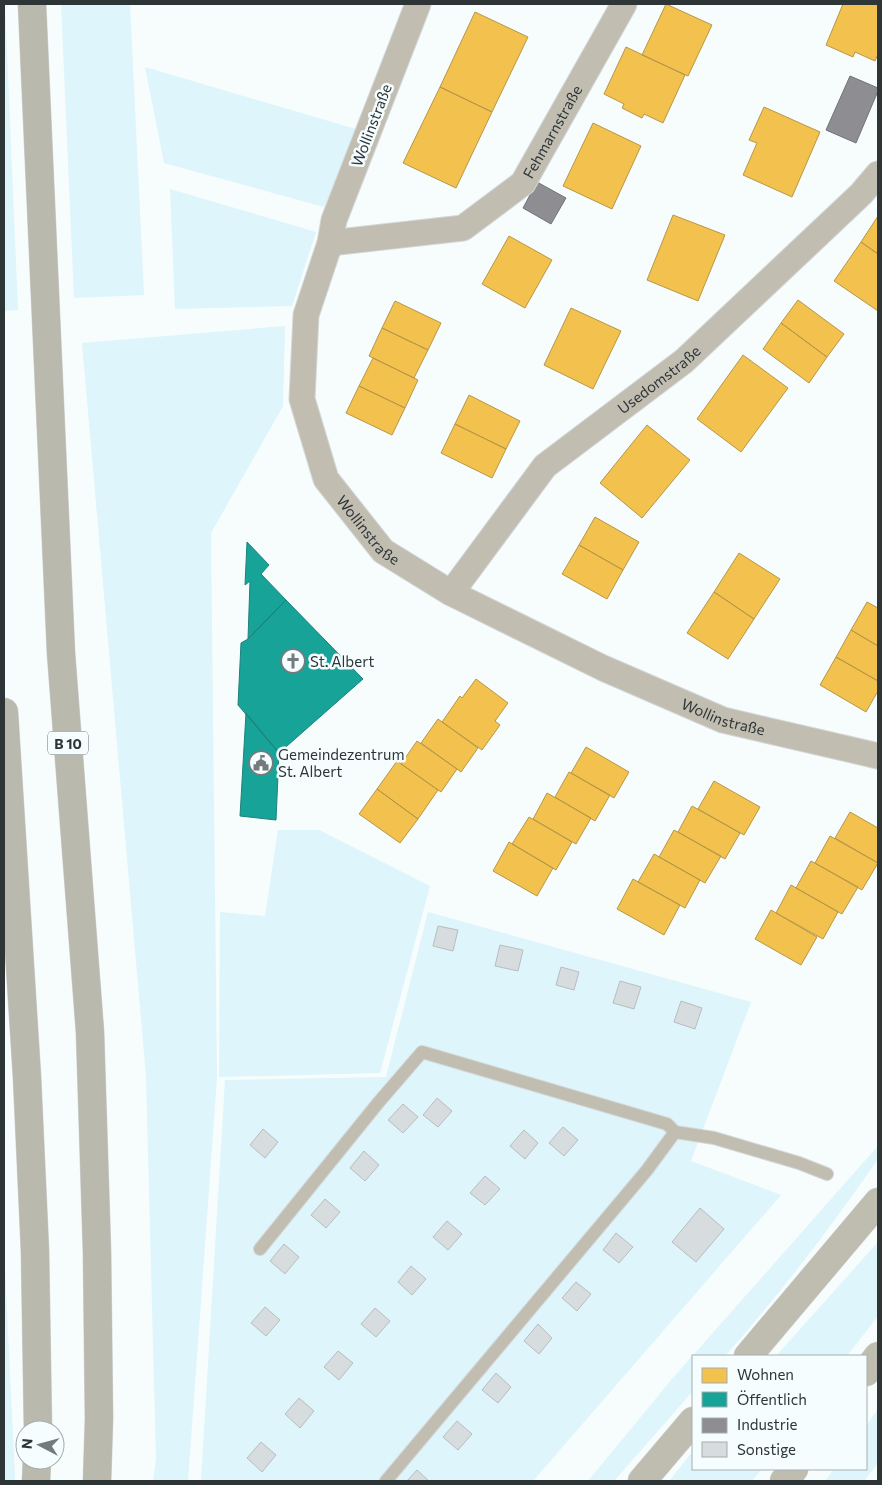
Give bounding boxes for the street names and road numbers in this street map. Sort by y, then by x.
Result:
street label: Wollinstraße [347,81,395,169]
street label: Fehmarnstraße [519,82,586,181]
street label: Usedomstraße [614,341,704,417]
street label: Wollinstraße [333,491,403,568]
street label: Wollinstraße [679,694,767,738]
road number: B 10 [48,731,88,754]

